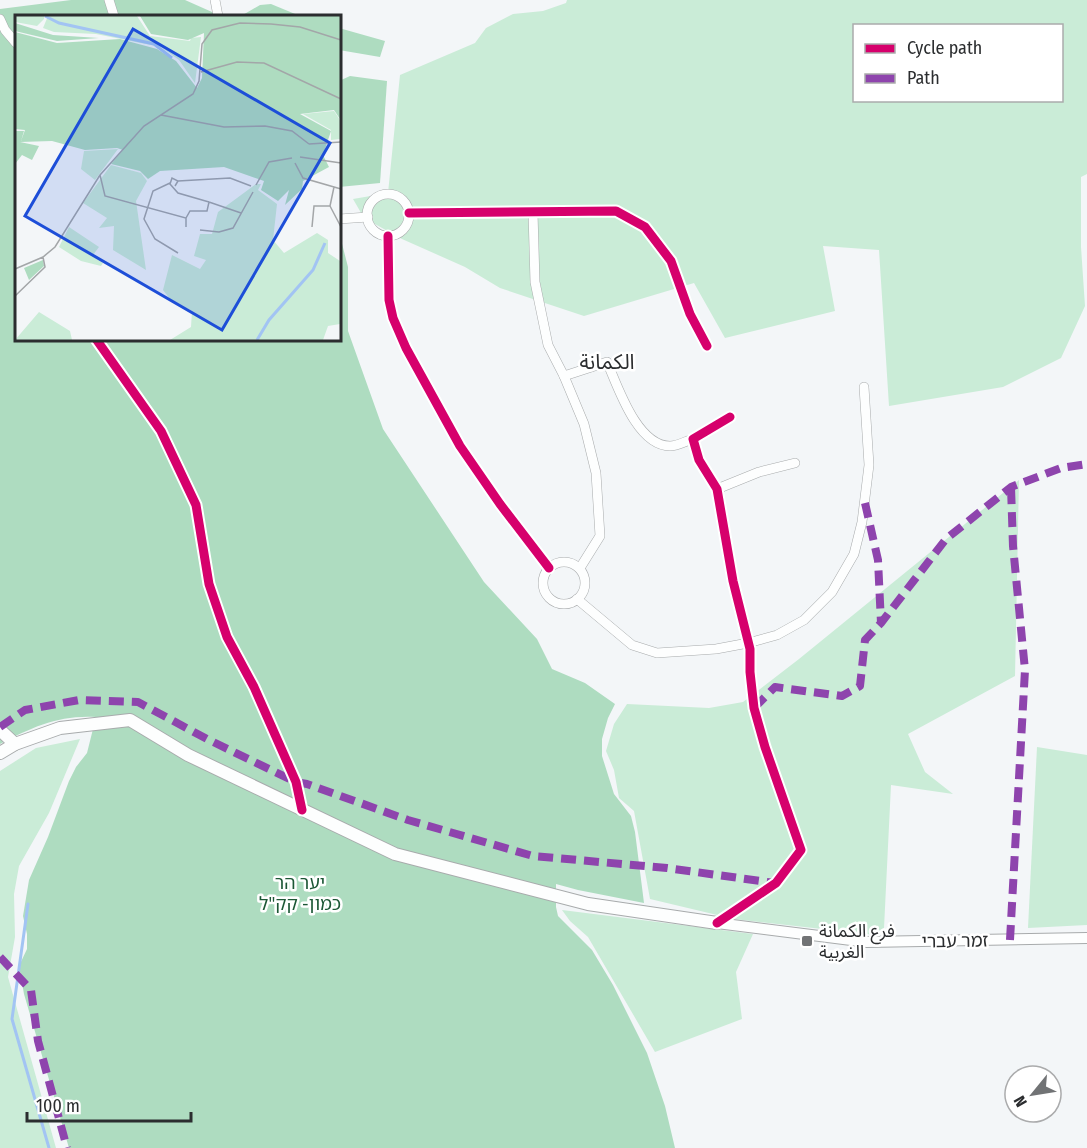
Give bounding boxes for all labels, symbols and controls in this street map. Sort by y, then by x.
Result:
inset map [15,15,340,340]
legend [853,24,1063,102]
text: Cycle path [907,37,982,59]
text: Path [907,67,940,89]
district label: الكمانة [579,349,635,375]
park label: יער הר כמון- קק"ל [259,872,341,915]
place label: فرع الكمانة الغربية [819,920,895,963]
street label: זמר עברי [921,929,989,953]
marker: فرع الكمانة الغربية [800,934,814,948]
north arrow [1003,1064,1063,1124]
scale bar [27,1085,190,1123]
text: N [1010,1092,1031,1110]
text: 100 m [36,1095,80,1117]

